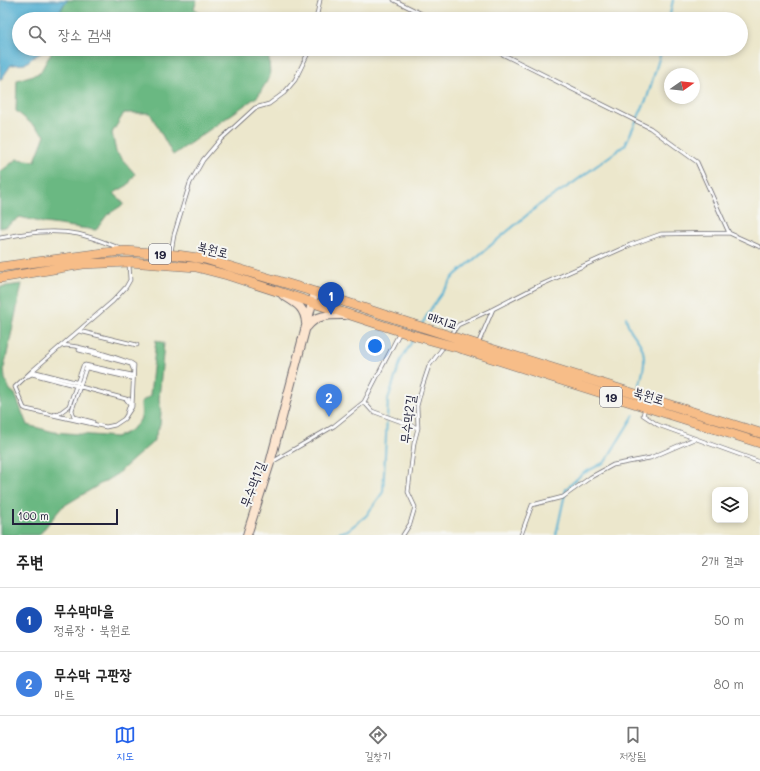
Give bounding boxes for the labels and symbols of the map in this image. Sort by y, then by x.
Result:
north arrow [664,68,700,104]
street label: 북원로 [196,237,230,261]
road number: 19 [149,244,171,264]
pin: 1 [318,282,344,315]
street label: 매지교 [425,307,461,333]
your location [365,336,385,356]
street label: 북원로 [632,382,666,408]
pin: 2 [316,384,342,417]
road number: 19 [600,387,622,407]
street label: 무수막2길 [396,394,418,444]
street label: 무수막1길 [236,459,268,509]
scale bar [12,507,118,526]

